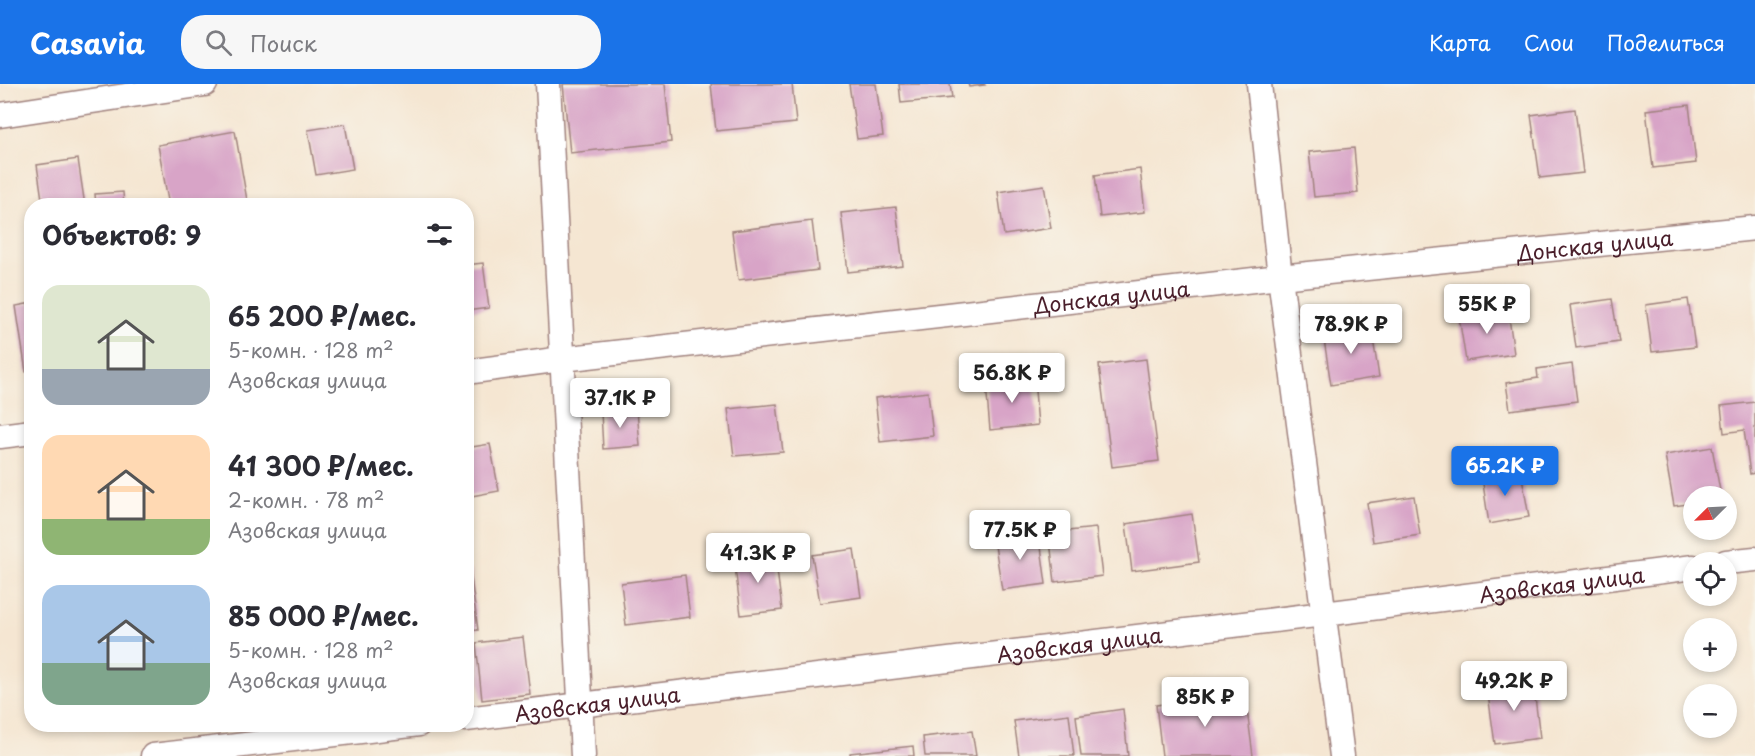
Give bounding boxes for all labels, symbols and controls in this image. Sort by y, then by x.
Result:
search box [181,15,601,69]
text: Casavia [30,21,145,64]
icon: search [202,26,235,59]
text: Поиск [250,26,317,59]
text: Карта [1429,26,1491,58]
text: Слои [1524,26,1574,58]
text: Поделиться [1607,26,1725,58]
text: Объектов: 9 [42,215,201,254]
icon: filters [423,218,456,251]
street label: Донская улица [1514,220,1675,269]
street label: Донская улица [1031,271,1192,321]
pin: 55K ₽ [1445,284,1529,335]
text: 55K ₽ [1458,288,1516,318]
text: 65 200 ₽/мес. [228,296,416,335]
pin: 78.9K ₽ [1296,304,1406,355]
text: 78.9K ₽ [1314,308,1388,338]
icon: home [90,309,162,381]
text: 5-комн. · 128 m² [228,335,394,365]
pin: 56.8K ₽ [957,353,1067,404]
text: 56.8K ₽ [973,357,1051,387]
text: Азовская улица [228,365,387,395]
pin: 37.1K ₽ [565,378,675,429]
text: 37.1K ₽ [584,382,656,412]
text: 41 300 ₽/мес. [228,446,414,485]
pin: 65.2K ₽ [1450,446,1560,497]
text: 65.2K ₽ [1465,450,1545,480]
icon: home [90,459,162,531]
text: 2-комн. · 78 m² [228,485,384,515]
north arrow [1683,486,1737,540]
map controls [1683,486,1737,738]
pin: 77.5K ₽ [965,510,1075,561]
text: 77.5K ₽ [983,514,1057,544]
text: Азовская улица [228,515,387,545]
pin: 41.3K ₽ [703,533,813,584]
text: 41.3K ₽ [720,537,796,567]
button: locate [1683,552,1737,606]
street label: Азовская улица [1477,557,1647,610]
text: 85 000 ₽/мес. [228,596,419,635]
icon: home [90,609,162,681]
street label: Азовская улица [995,618,1165,670]
button: + [1683,618,1737,672]
text: 5-комн. · 128 m² [228,635,394,665]
pin: 49.2K ₽ [1459,661,1569,712]
text: Азовская улица [228,665,387,695]
text: 49.2K ₽ [1475,665,1553,695]
street label: Азовская улица [512,677,682,729]
pin: 85K ₽ [1163,677,1247,728]
text: 85K ₽ [1176,681,1234,711]
button: − [1683,684,1737,738]

